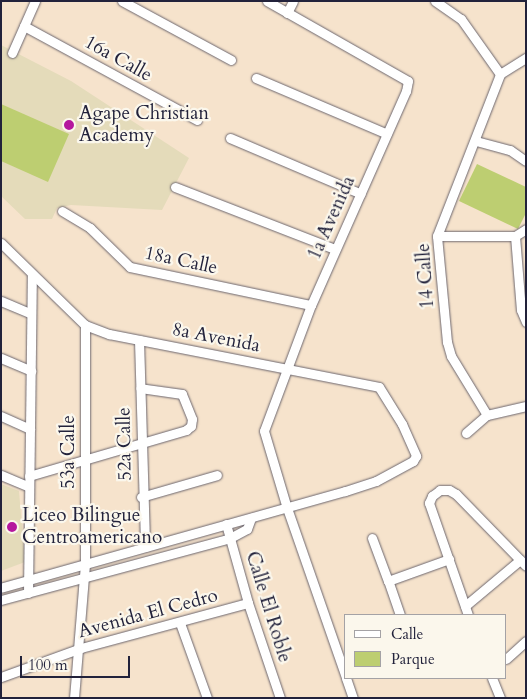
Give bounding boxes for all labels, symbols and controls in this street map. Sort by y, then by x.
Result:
street label: 16a Calle [80,31,156,87]
place label: Agape Christian Academy [79,103,209,147]
marker: Agape Christian Academy [63,119,75,131]
street label: 1a Avenida [303,173,361,263]
street label: 18a Calle [143,242,219,280]
street label: 14 Calle [412,242,440,310]
street label: 8a Avenida [170,318,262,358]
street label: 52a Calle [113,407,137,481]
street label: 53a Calle [58,415,80,489]
place label: Liceo Bilingue Centroamericano [22,505,162,549]
marker: Liceo Bilingue Centroamericano [6,521,18,533]
street label: Calle El Roble [240,549,296,665]
street label: Avenida El Cedro [76,584,220,644]
legend [344,614,507,679]
text: Calle [391,624,423,644]
scale bar [22,646,132,678]
text: Parque [391,649,435,669]
text: 100 m [28,655,68,675]

